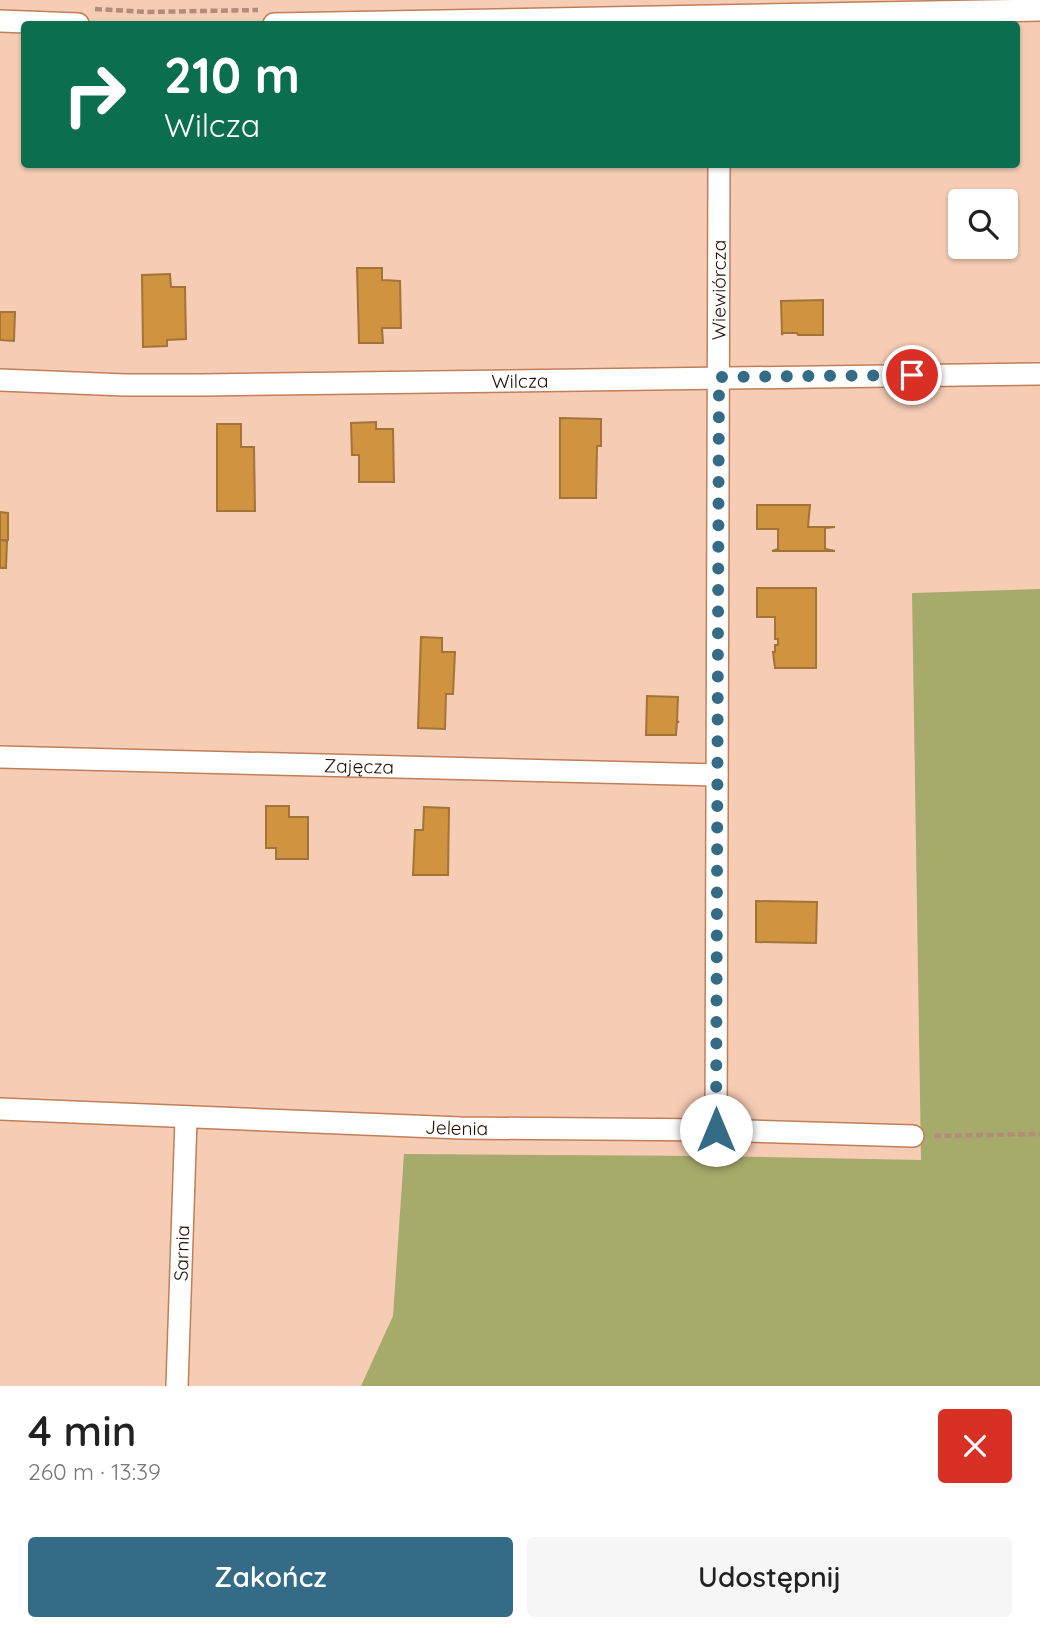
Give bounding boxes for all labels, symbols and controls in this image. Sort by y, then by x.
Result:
text: 210 m [164,44,300,105]
icon: right [49,49,140,140]
text: Wilcza [164,105,260,145]
map controls [948,189,1018,259]
button: search [948,189,1018,259]
street label: Wiewiórcza [706,240,731,340]
pin [882,345,942,405]
icon: arrive [893,356,931,394]
street label: Wilcza [491,368,549,393]
street label: Zajęcza [324,753,394,779]
position arrow [679,1093,753,1167]
street label: Jelenia [425,1115,488,1140]
street label: Sarnia [169,1225,194,1282]
text: 4 min [28,1404,137,1457]
button: close [938,1409,1012,1483]
text: 260 m · 13:39 [28,1457,161,1486]
button: Zakończ [28,1537,513,1617]
button: Udostępnij [527,1537,1012,1617]

